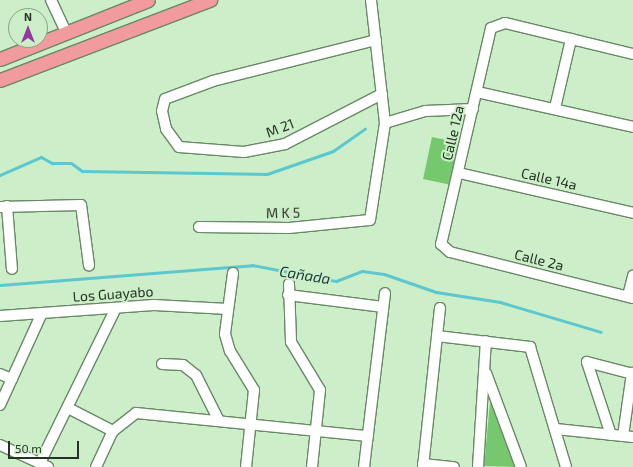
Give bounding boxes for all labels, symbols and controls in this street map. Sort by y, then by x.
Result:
north arrow [8,8,48,48]
text: N [24,10,32,23]
street label: Calle 12a [439,104,467,162]
street label: M 21 [264,115,296,141]
street label: Calle 14a [520,164,578,194]
street label: M K 5 [266,204,300,222]
street label: Calle 2a [513,246,565,274]
water label: Cañada [278,262,332,288]
street label: Los Guayabo [72,283,154,305]
scale bar [10,433,81,459]
text: 50 m [15,441,42,455]

